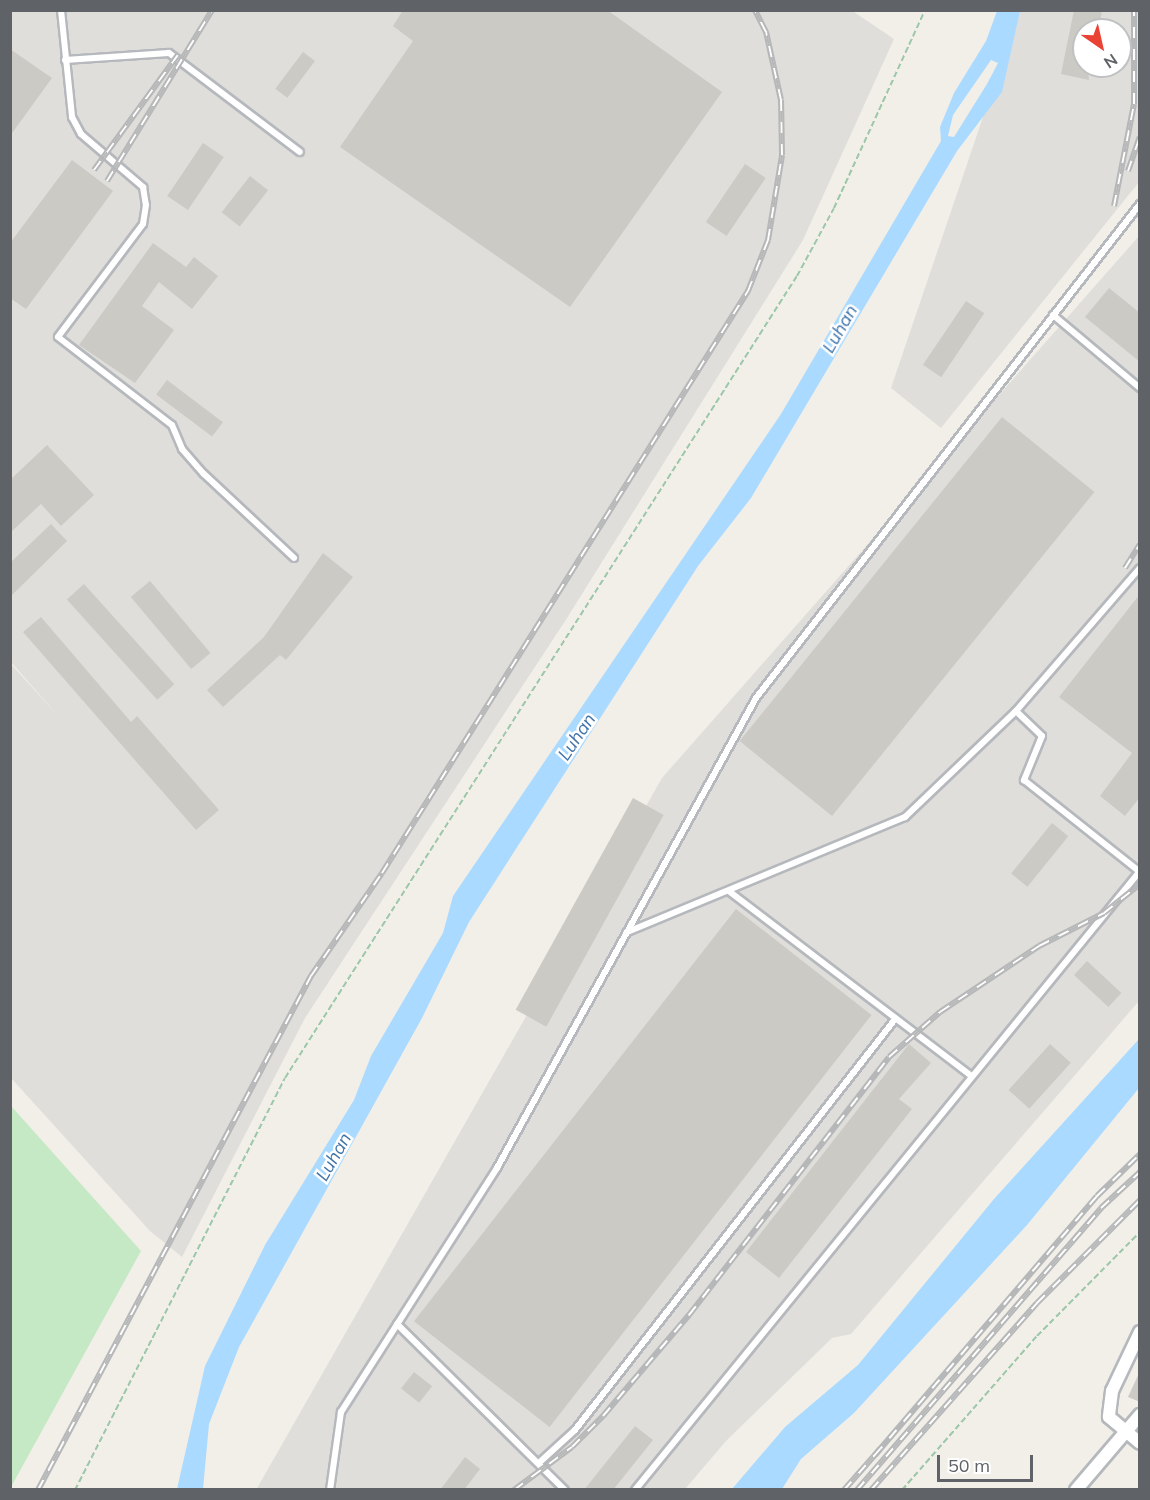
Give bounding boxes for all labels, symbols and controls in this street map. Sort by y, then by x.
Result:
north arrow [1072,18,1132,78]
text: N [1100,50,1122,73]
water label: Luhan [818,301,862,357]
water label: Luhan [554,709,600,765]
water label: Luhan [312,1129,356,1185]
scale bar [940,1443,1036,1481]
text: 50 m [948,1454,990,1477]

